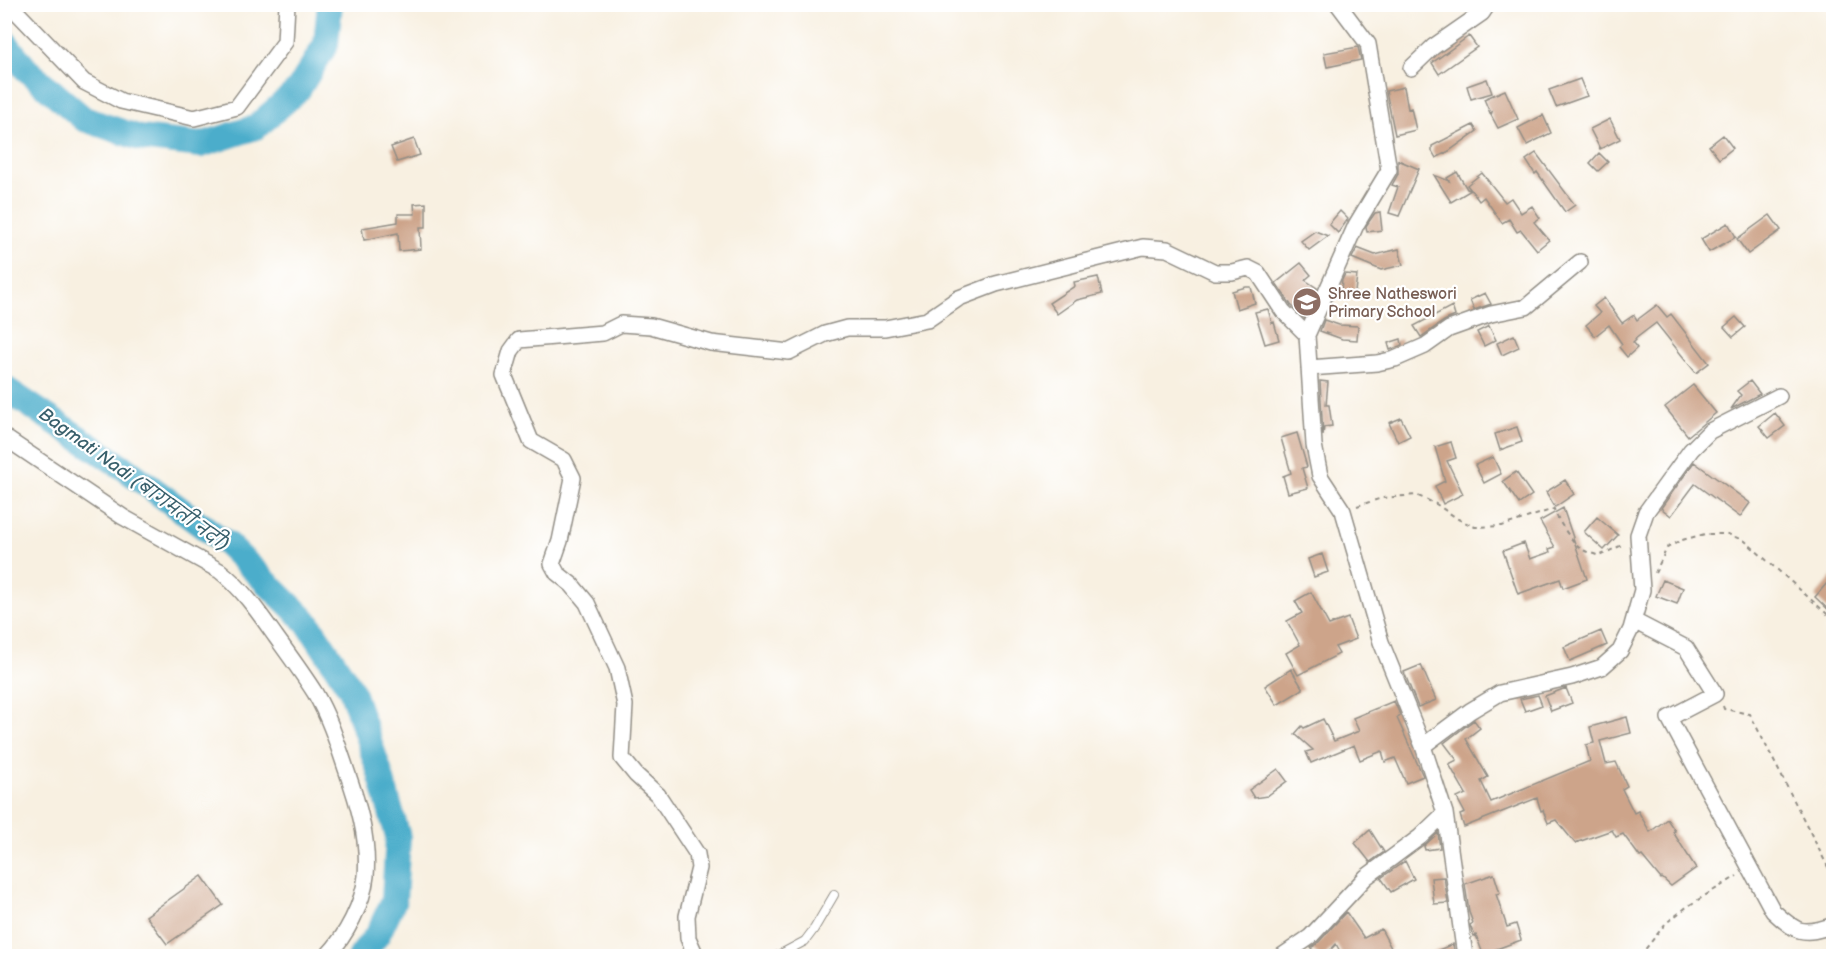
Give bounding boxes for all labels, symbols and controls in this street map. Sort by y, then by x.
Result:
place label: Shree Natheswori Primary School [1328,285,1457,322]
school or university icon: Shree Natheswori Primary School [1291,286,1323,318]
water label: Bagmati Nadi (बागमती नदी) [35,400,235,555]

